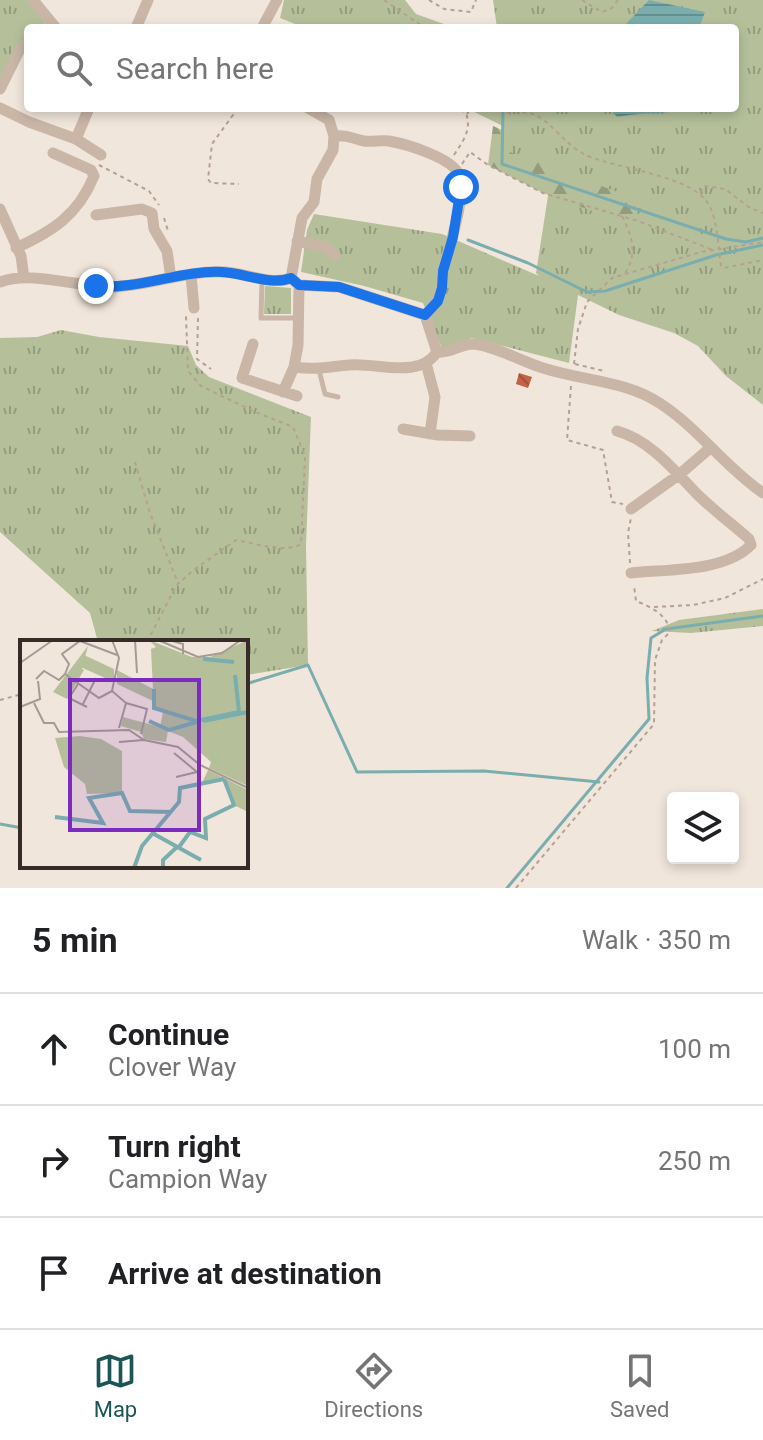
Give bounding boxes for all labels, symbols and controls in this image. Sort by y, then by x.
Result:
search box [24,24,739,112]
icon: search [52,46,96,90]
text: Search here [116,51,274,86]
route start [443,169,479,205]
route end [78,268,114,304]
inset map [20,640,248,868]
map controls [667,792,739,864]
button: layers [667,792,739,864]
text: 5 min [32,920,117,960]
text: Walk · 350 m [582,925,731,955]
text: Continue [108,1017,229,1052]
icon: ahead [32,1027,76,1071]
text: 100 m [658,1034,731,1064]
text: Clover Way [108,1052,236,1082]
text: Turn right [108,1129,241,1164]
icon: right [32,1139,76,1183]
text: 250 m [658,1146,731,1176]
text: Campion Way [108,1164,267,1194]
icon: arrive [32,1251,76,1295]
text: Arrive at destination [108,1256,382,1291]
tab: Map [93,1349,137,1422]
tab: Directions [324,1349,423,1422]
tab: Saved [610,1349,670,1422]

